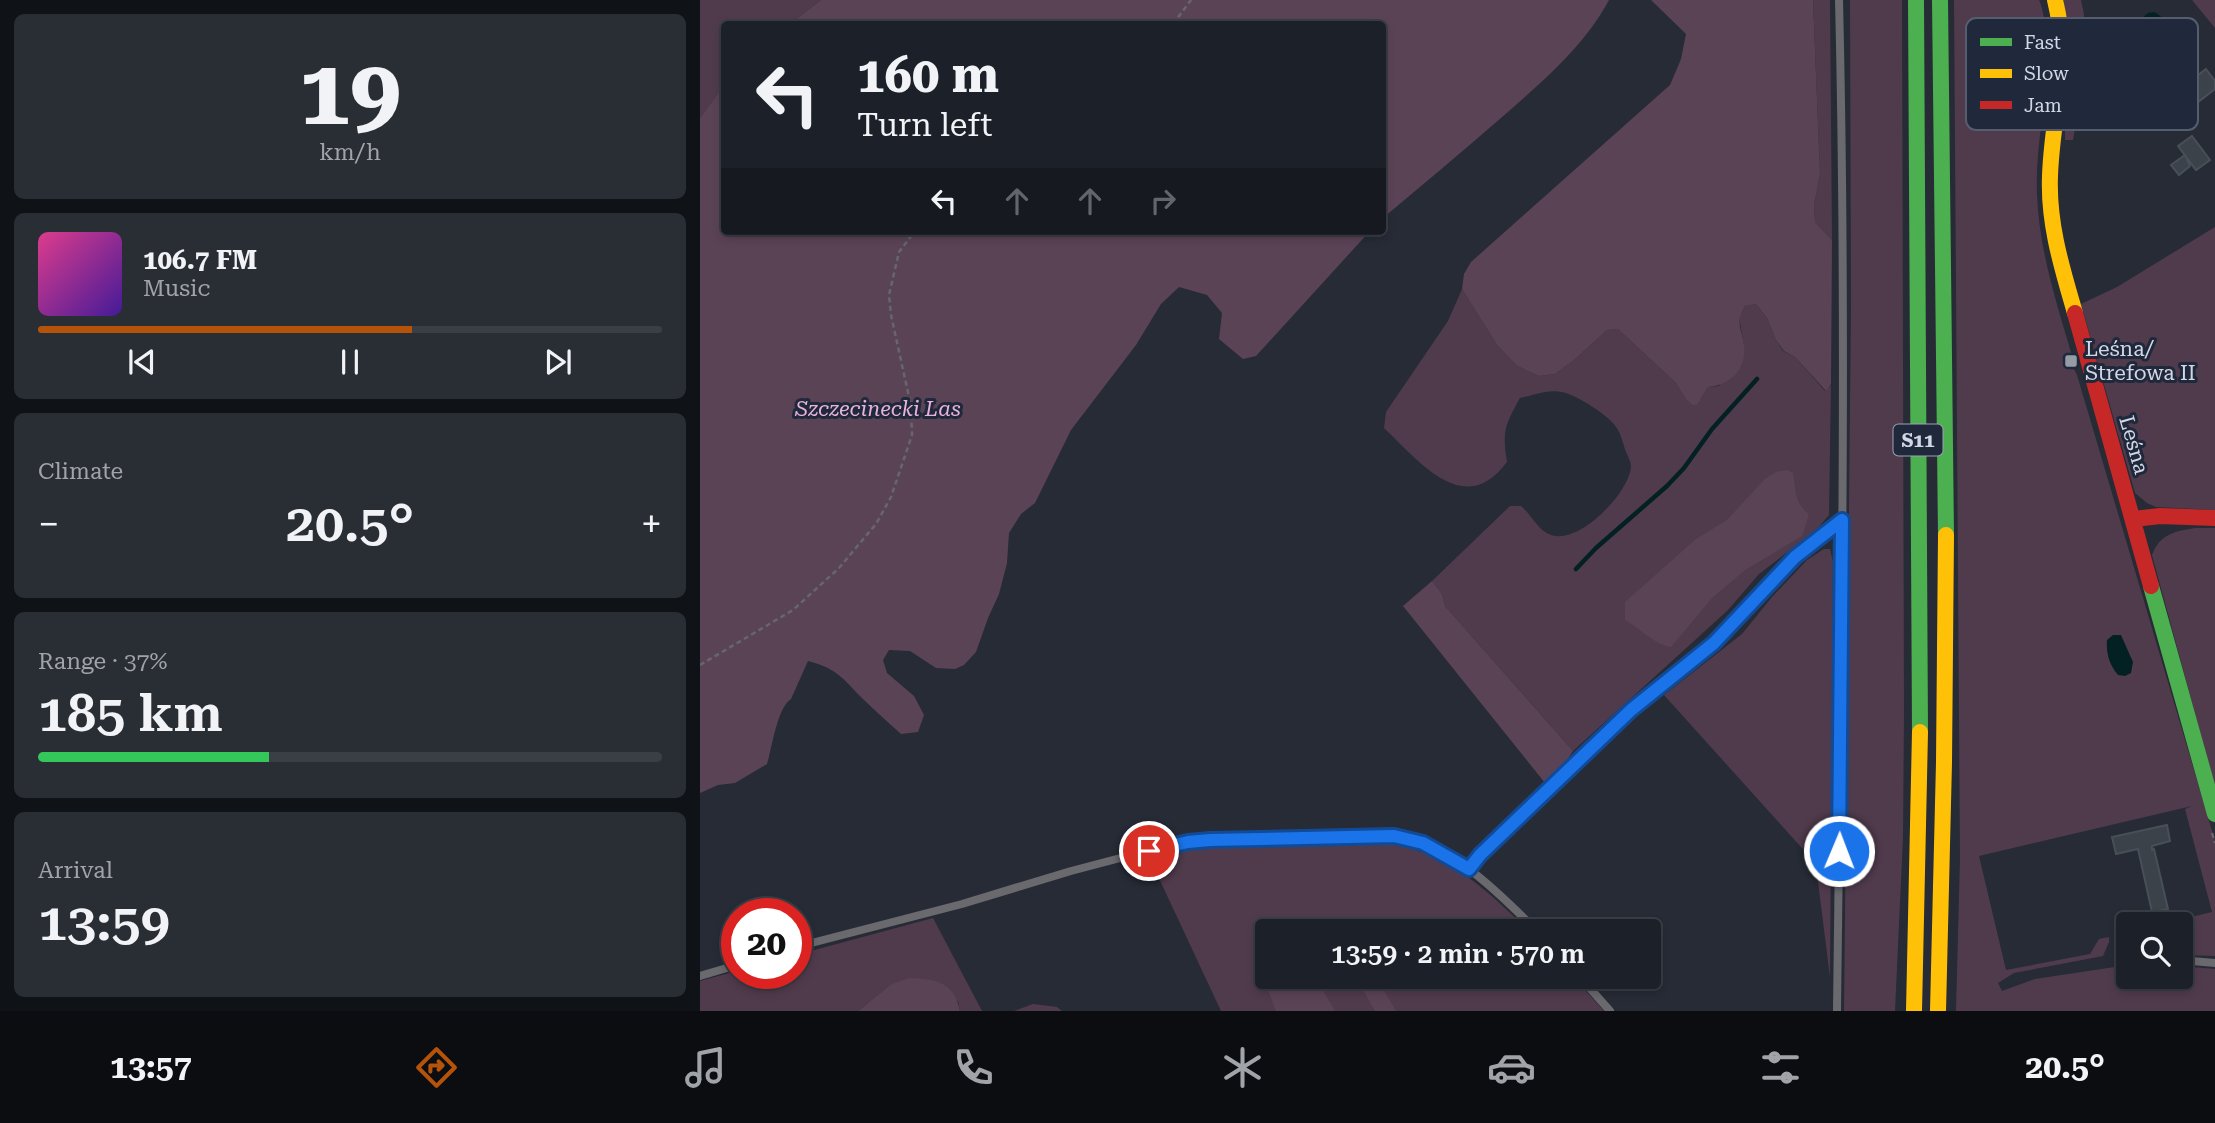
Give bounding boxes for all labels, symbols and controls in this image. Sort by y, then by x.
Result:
legend [1966,18,2198,130]
text: Fast [2024,31,2061,54]
text: 19 [299,40,401,146]
text: 160 m [857,47,999,104]
icon: left [742,49,833,140]
text: Slow [2024,62,2069,85]
text: Jam [2024,94,2062,117]
text: Turn left [857,106,992,144]
text: km/h [319,139,381,166]
icon: left [925,182,963,220]
icon: ahead [998,182,1036,220]
icon: ahead [1071,182,1109,220]
icon: right [1144,182,1182,220]
text: 106.7 FM [143,245,257,275]
text: Music [143,275,210,302]
place label: Leśna/ Strefowa II [2085,337,2196,385]
icon: previous [123,343,161,381]
icon: pause [331,343,369,381]
icon: next [539,343,577,381]
marker: Leśna/ Strefowa II [2063,353,2079,369]
park label: Szczecinecki Las [794,397,961,421]
street label: Leśna [2114,413,2154,478]
road number: S11 [1894,424,1942,456]
text: Climate [38,458,123,485]
text: 20.5° [286,493,414,554]
text: − [38,502,59,546]
text: + [641,502,662,546]
text: Range · 37% [38,648,167,675]
text: 185 km [38,683,223,744]
position arrow [1802,814,1876,888]
pin [1119,821,1179,881]
icon: arrive [1130,832,1168,870]
text: Arrival [38,857,113,884]
text: 13:59 [38,892,170,953]
speed limit sign: 20 [721,898,812,989]
map controls [2116,912,2193,989]
button: search [2116,912,2193,989]
text: 13:59 · 2 min · 570 m [1331,939,1585,969]
icon: directions [412,1043,461,1092]
icon: music [681,1043,730,1092]
icon: phone [949,1043,998,1092]
icon: climate [1218,1043,1267,1092]
icon: car [1487,1043,1536,1092]
icon: filters [1756,1043,1805,1092]
text: 13:57 [110,1048,192,1086]
text: 20.5° [2025,1048,2105,1086]

